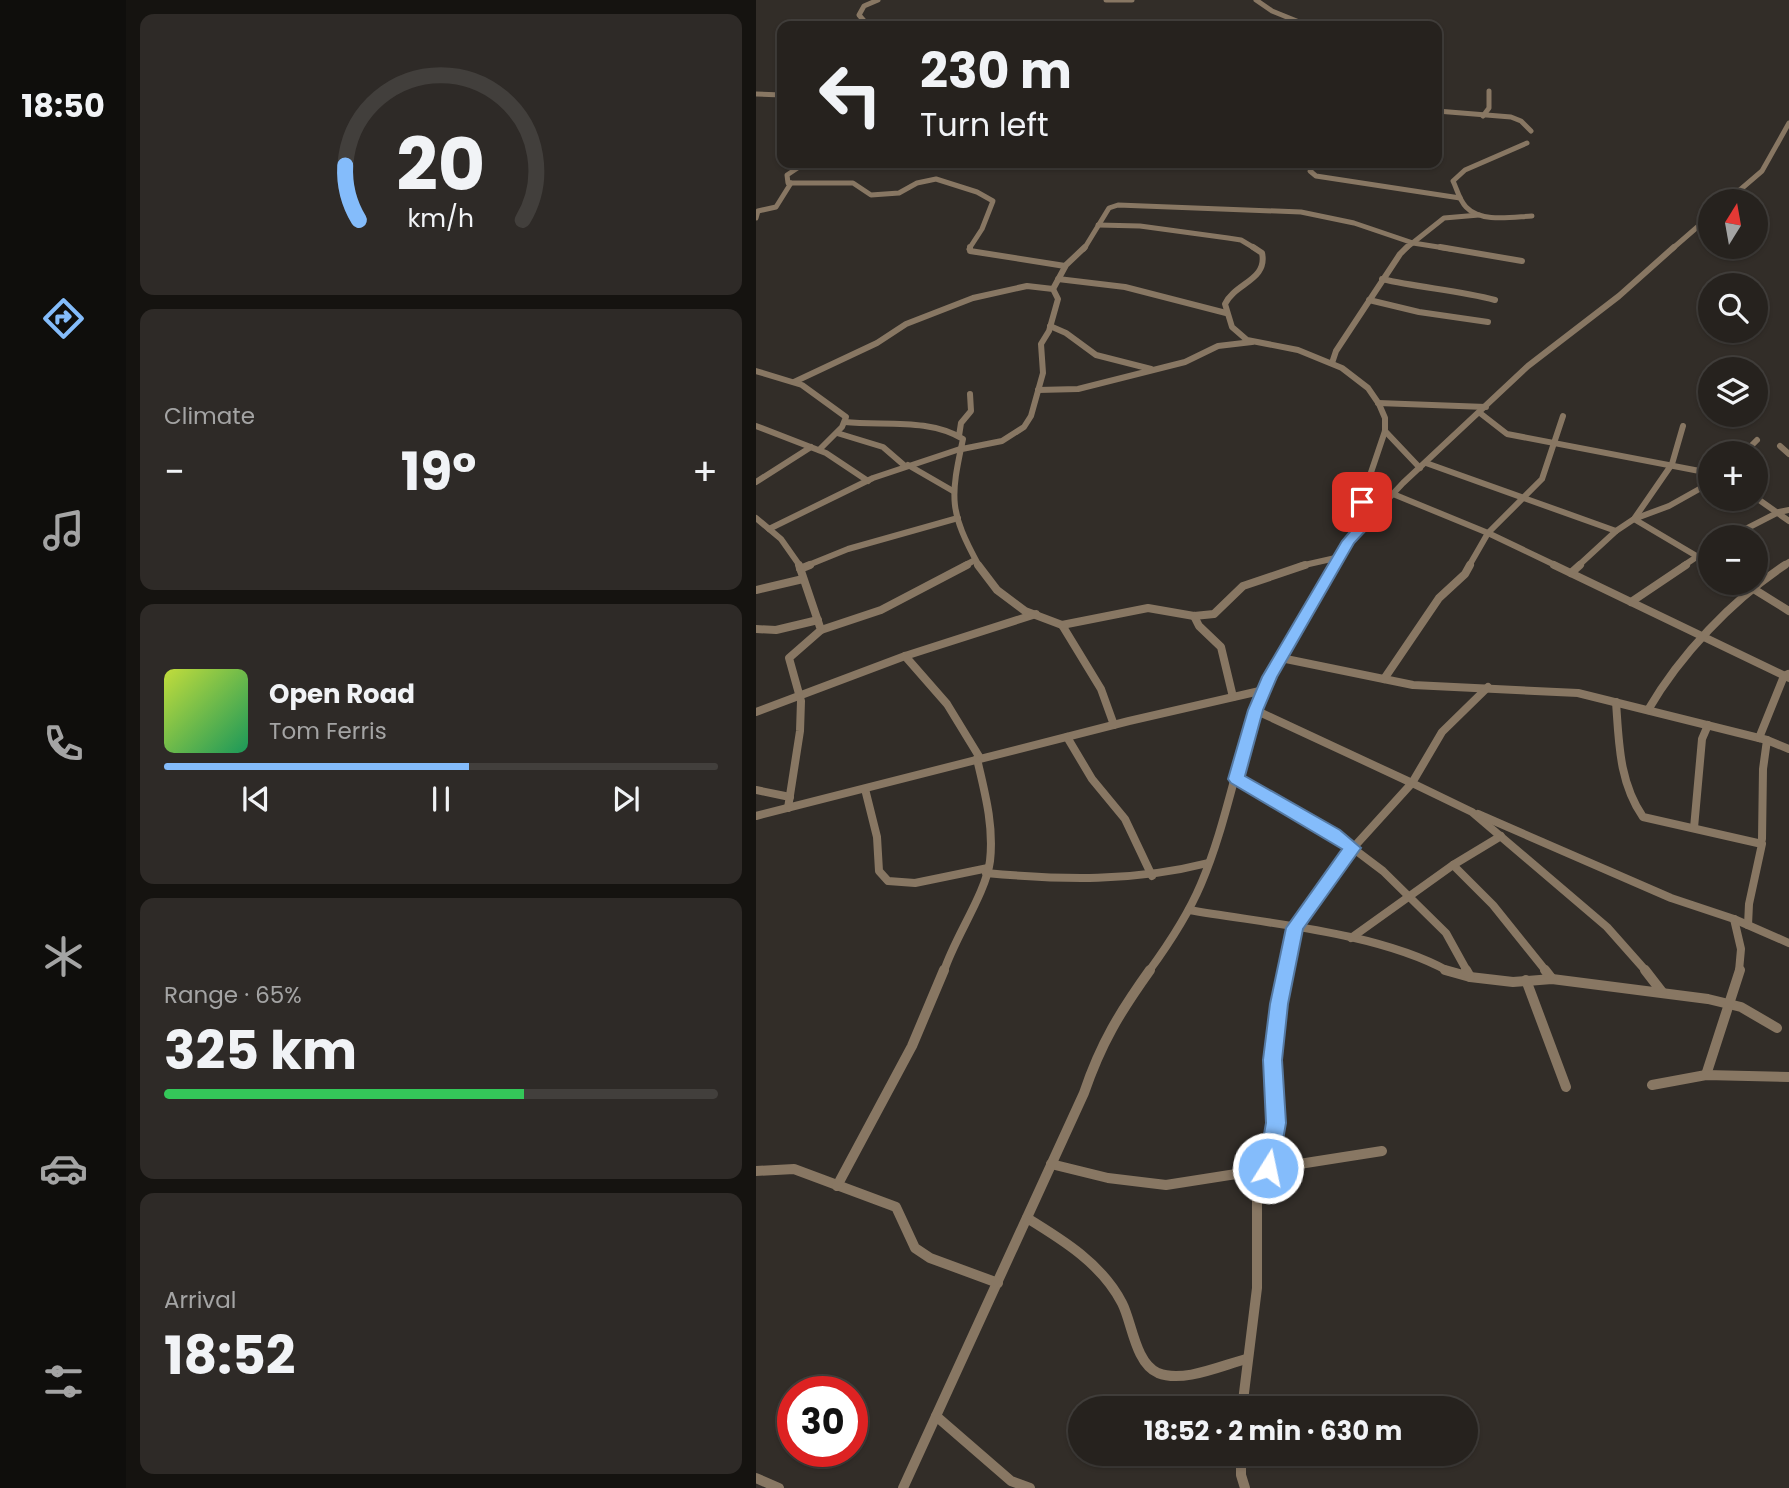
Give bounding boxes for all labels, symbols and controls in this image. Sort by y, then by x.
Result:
text: 230 m [920,37,1072,105]
icon: left [805,49,896,140]
text: 18:50 [21,83,105,128]
text: Turn left [920,102,1049,147]
text: 20 [396,115,486,216]
north arrow [1698,189,1768,259]
map controls [1698,189,1768,595]
text: km/h [408,201,474,236]
button: search [1698,273,1768,343]
icon: directions [39,294,88,343]
button: layers [1698,357,1768,427]
text: Climate [164,400,255,432]
text: 19° [401,435,476,508]
button: + [1698,441,1768,511]
text: − [164,445,185,498]
text: + [692,445,718,498]
pin [1332,472,1392,532]
icon: arrive [1343,483,1381,521]
icon: music [39,506,88,555]
button: − [1698,525,1768,595]
text: Open Road [269,676,415,712]
text: Tom Ferris [269,715,387,747]
icon: phone [39,719,88,768]
icon: previous [237,780,275,818]
icon: pause [422,780,460,818]
icon: next [607,780,645,818]
icon: climate [39,932,88,981]
text: Range · 65% [164,979,302,1011]
text: 325 km [164,1014,357,1087]
position arrow [1231,1131,1305,1205]
icon: car [39,1144,88,1193]
text: Arrival [164,1284,236,1316]
text: 18:52 [164,1319,296,1392]
icon: filters [39,1357,88,1406]
speed limit sign: 30 [777,1376,868,1467]
text: 18:52 · 2 min · 630 m [1144,1413,1402,1449]

